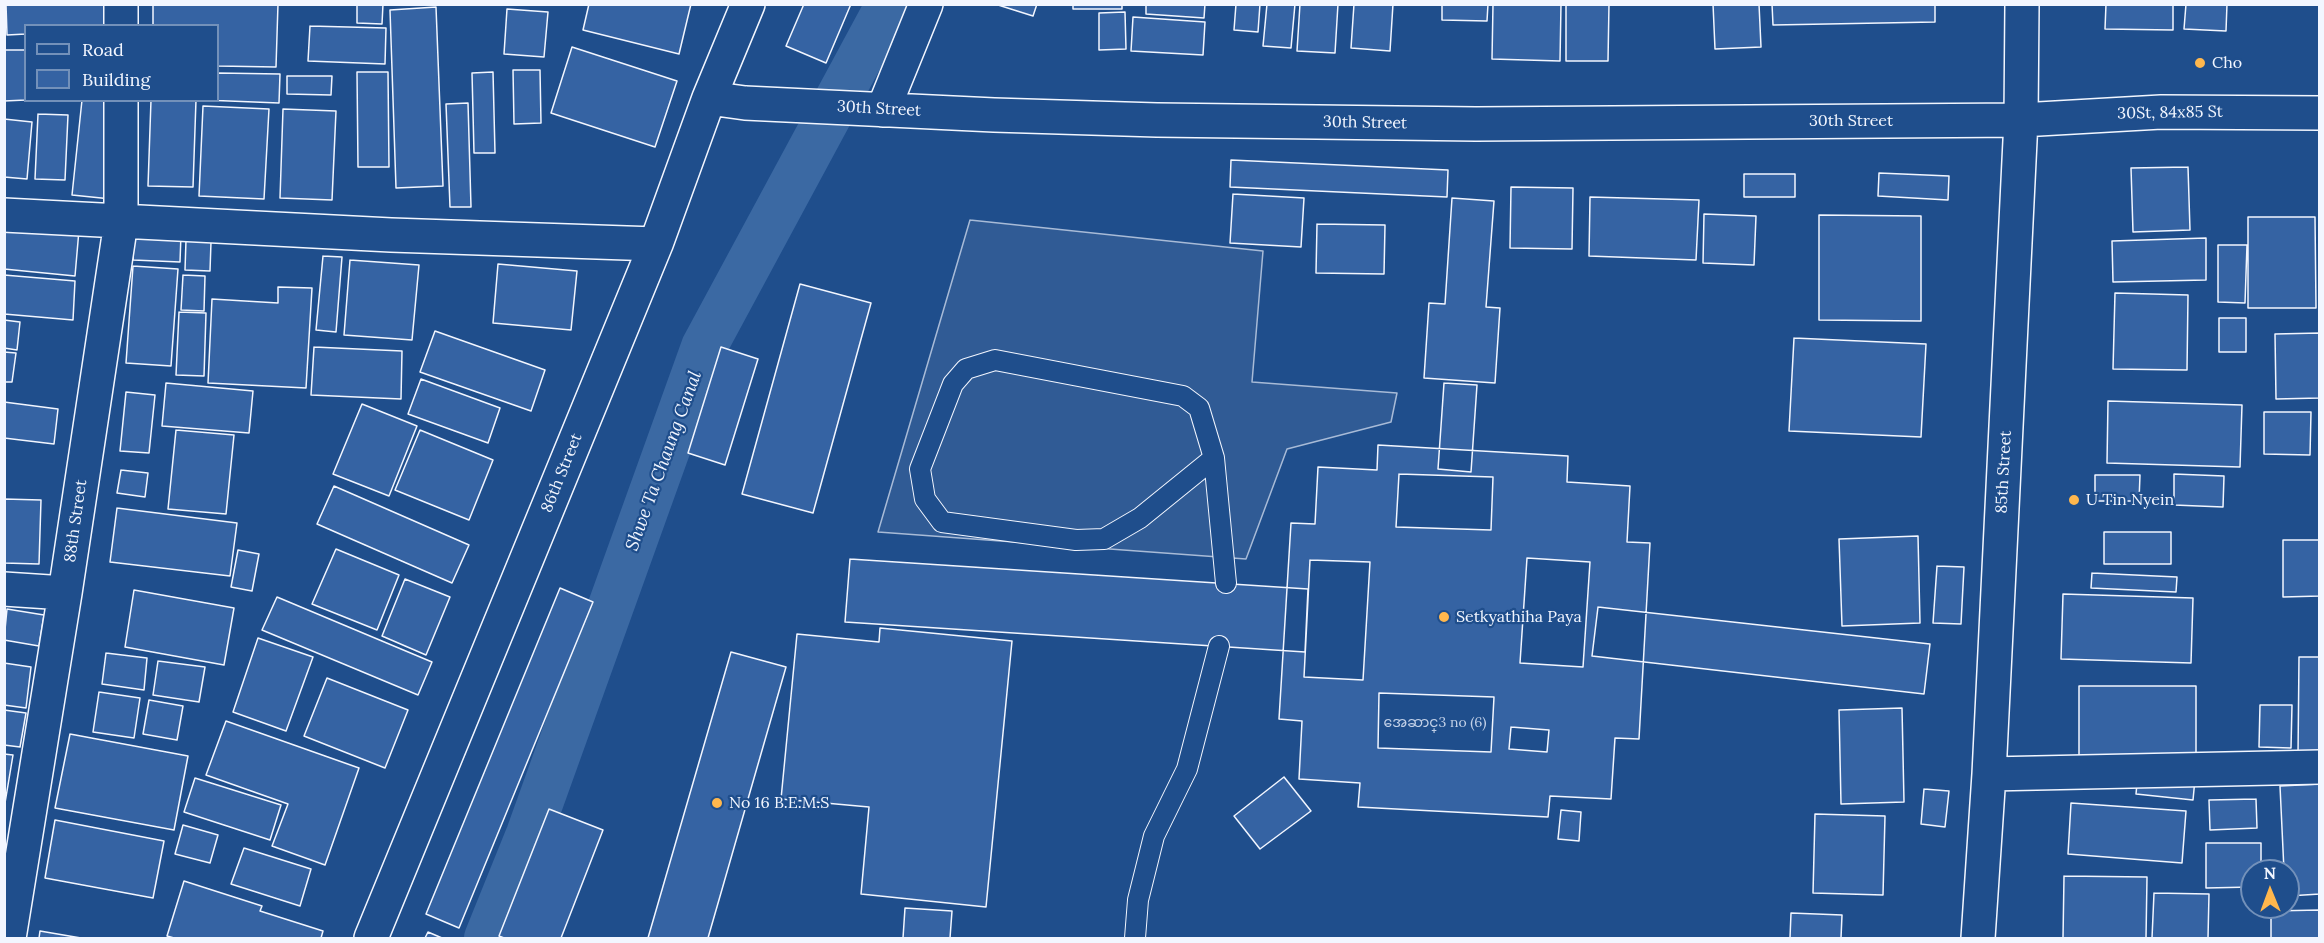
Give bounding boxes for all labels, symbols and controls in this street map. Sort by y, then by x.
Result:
legend [24,24,219,102]
text: Road [82,38,124,61]
place label: Cho [2212,53,2242,73]
marker: Cho [2193,56,2207,70]
text: Building [82,68,150,91]
street label: 30th Street [836,97,922,121]
street label: 30St, 84x85 St [2117,102,2223,124]
street label: 30th Street [1809,111,1893,131]
street label: 30th Street [1323,113,1407,133]
water label: Shwe Ta Chaung Canal [621,368,707,554]
street label: 85th Street [1992,430,2016,514]
street label: 86th Street [537,431,587,515]
street label: 88th Street [61,478,91,564]
place label: U Tin Nyein [2086,490,2174,510]
marker: U Tin Nyein [2067,493,2081,507]
place label: Setkyathiha Paya [1456,607,1582,627]
marker: Setkyathiha Paya [1437,610,1451,624]
house number: အေဆာင္3 no (6) [1384,715,1486,731]
place label: No 16 B.E.M.S [729,793,829,813]
marker: No 16 B.E.M.S [710,796,724,810]
north arrow [2240,859,2300,919]
text: N [2263,863,2276,883]

